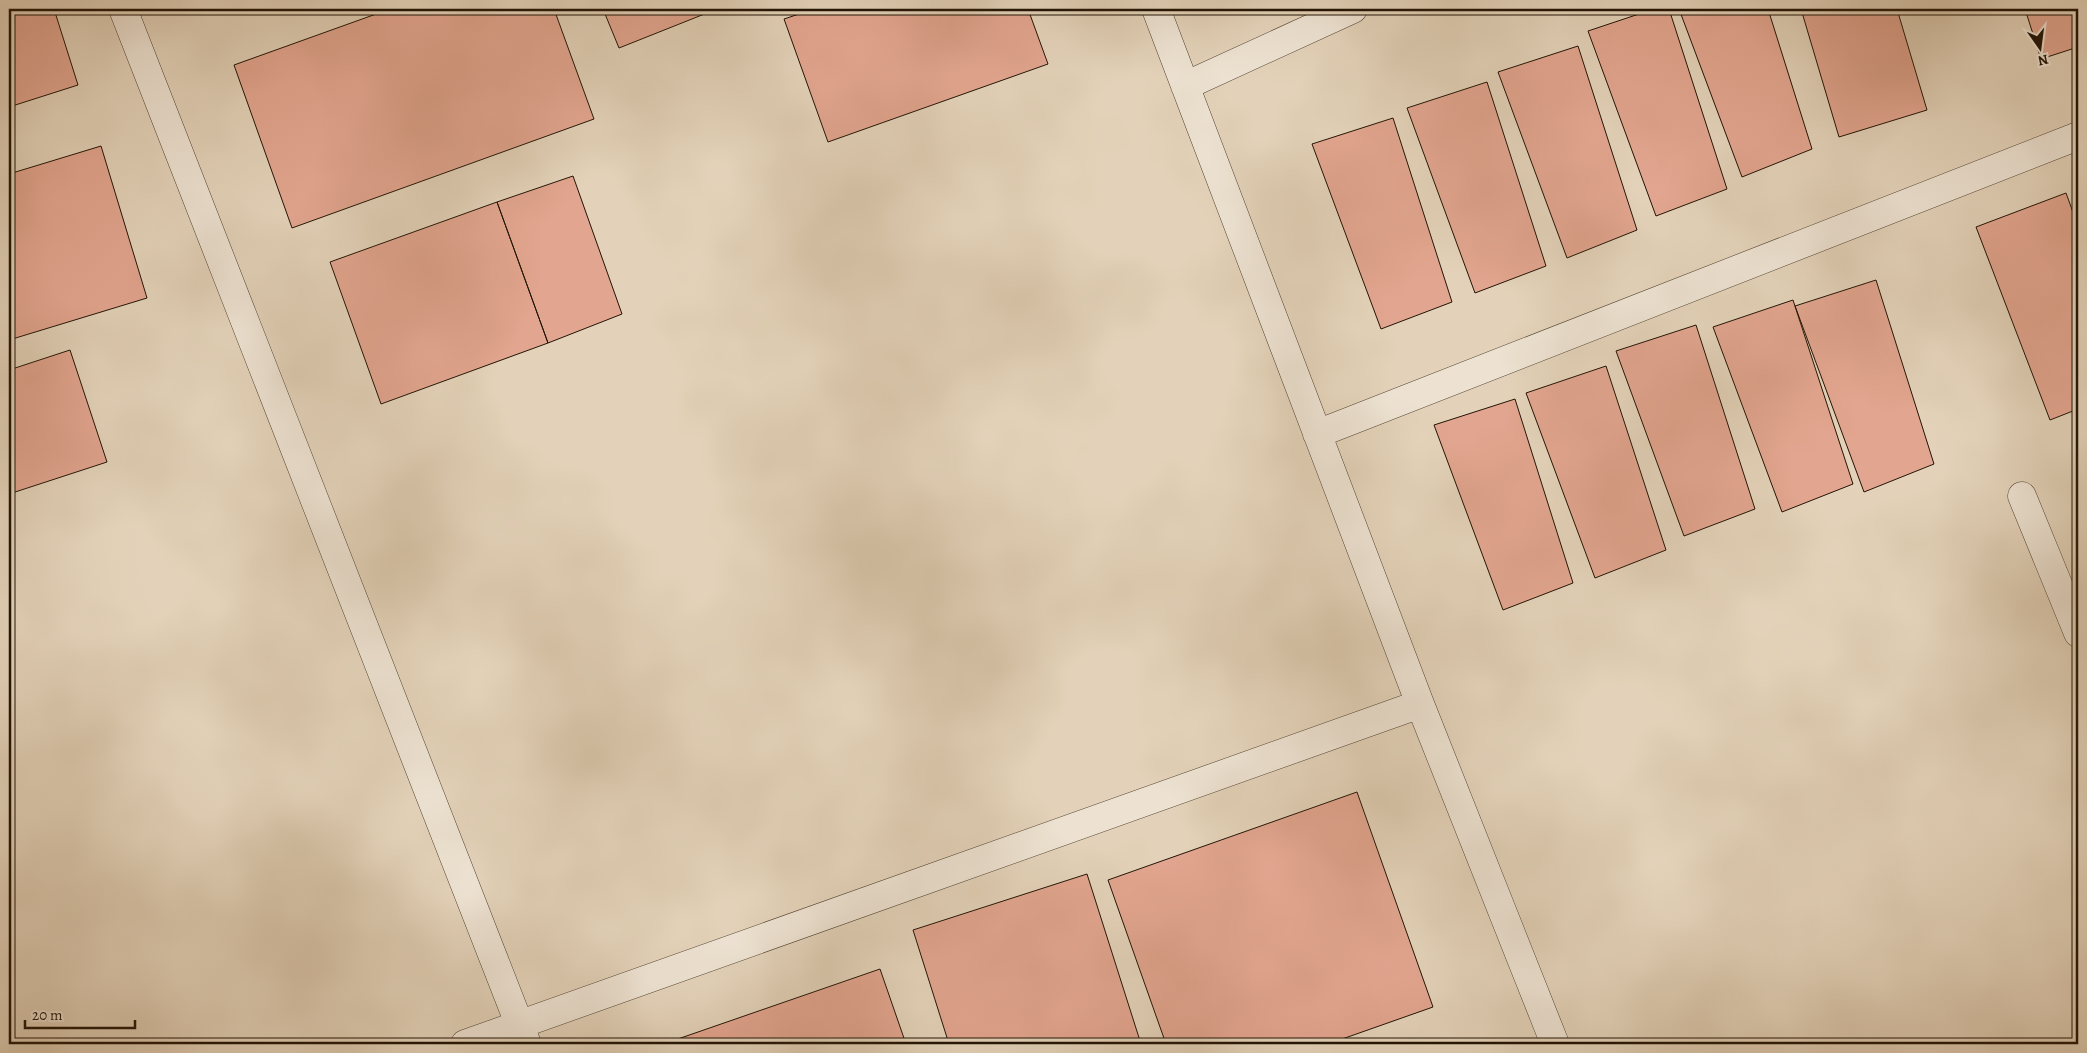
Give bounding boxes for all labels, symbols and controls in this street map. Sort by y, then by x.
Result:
north arrow [2014,22,2064,72]
text: N [2036,50,2050,71]
scale bar [25,998,135,1030]
text: 20 m [32,1005,63,1025]

